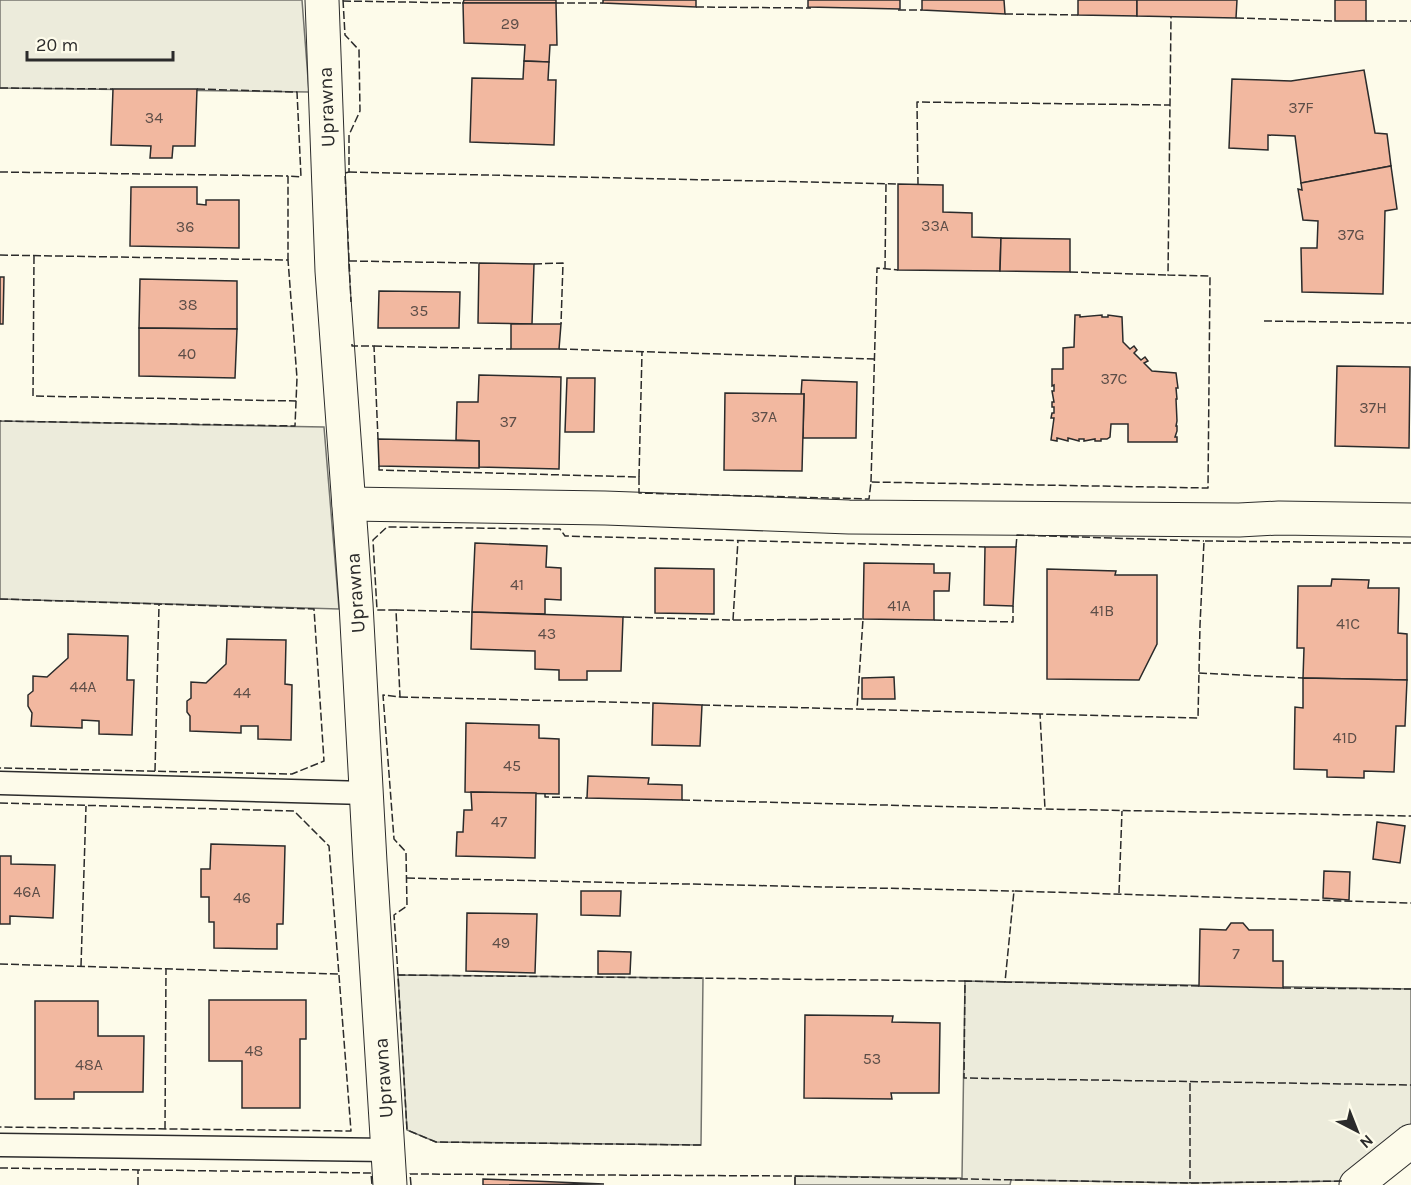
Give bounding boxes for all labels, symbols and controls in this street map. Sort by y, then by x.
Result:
house number: 29 [501,14,519,33]
scale bar [27,24,172,62]
text: 20 m [36,34,78,56]
street label: Uprawna [314,66,339,148]
house number: 37F [1288,98,1314,117]
house number: 34 [145,108,163,127]
house number: 33A [921,216,949,235]
house number: 36 [176,217,194,236]
house number: 37G [1337,225,1365,244]
house number: 38 [178,295,198,314]
house number: 35 [410,301,428,320]
house number: 40 [178,344,196,363]
house number: 37C [1101,369,1128,388]
house number: 37H [1359,398,1387,417]
house number: 37A [751,407,777,426]
house number: 37 [500,412,517,431]
street label: Uprawna [341,552,370,634]
house number: 41 [510,575,524,594]
house number: 41A [887,596,911,615]
house number: 41B [1090,601,1114,620]
house number: 41C [1336,614,1360,633]
house number: 43 [538,624,556,643]
house number: 44A [69,677,97,696]
house number: 44 [233,683,251,702]
house number: 41D [1333,728,1357,747]
house number: 45 [503,756,521,775]
house number: 47 [491,812,508,831]
house number: 46A [13,882,41,901]
house number: 46 [233,888,251,907]
house number: 49 [492,933,510,952]
house number: 7 [1232,944,1240,963]
street label: Uprawna [369,1037,398,1119]
house number: 48 [245,1041,263,1060]
house number: 53 [863,1049,881,1068]
house number: 48A [75,1055,103,1074]
north arrow [1327,1101,1387,1161]
text: N [1356,1131,1377,1153]

